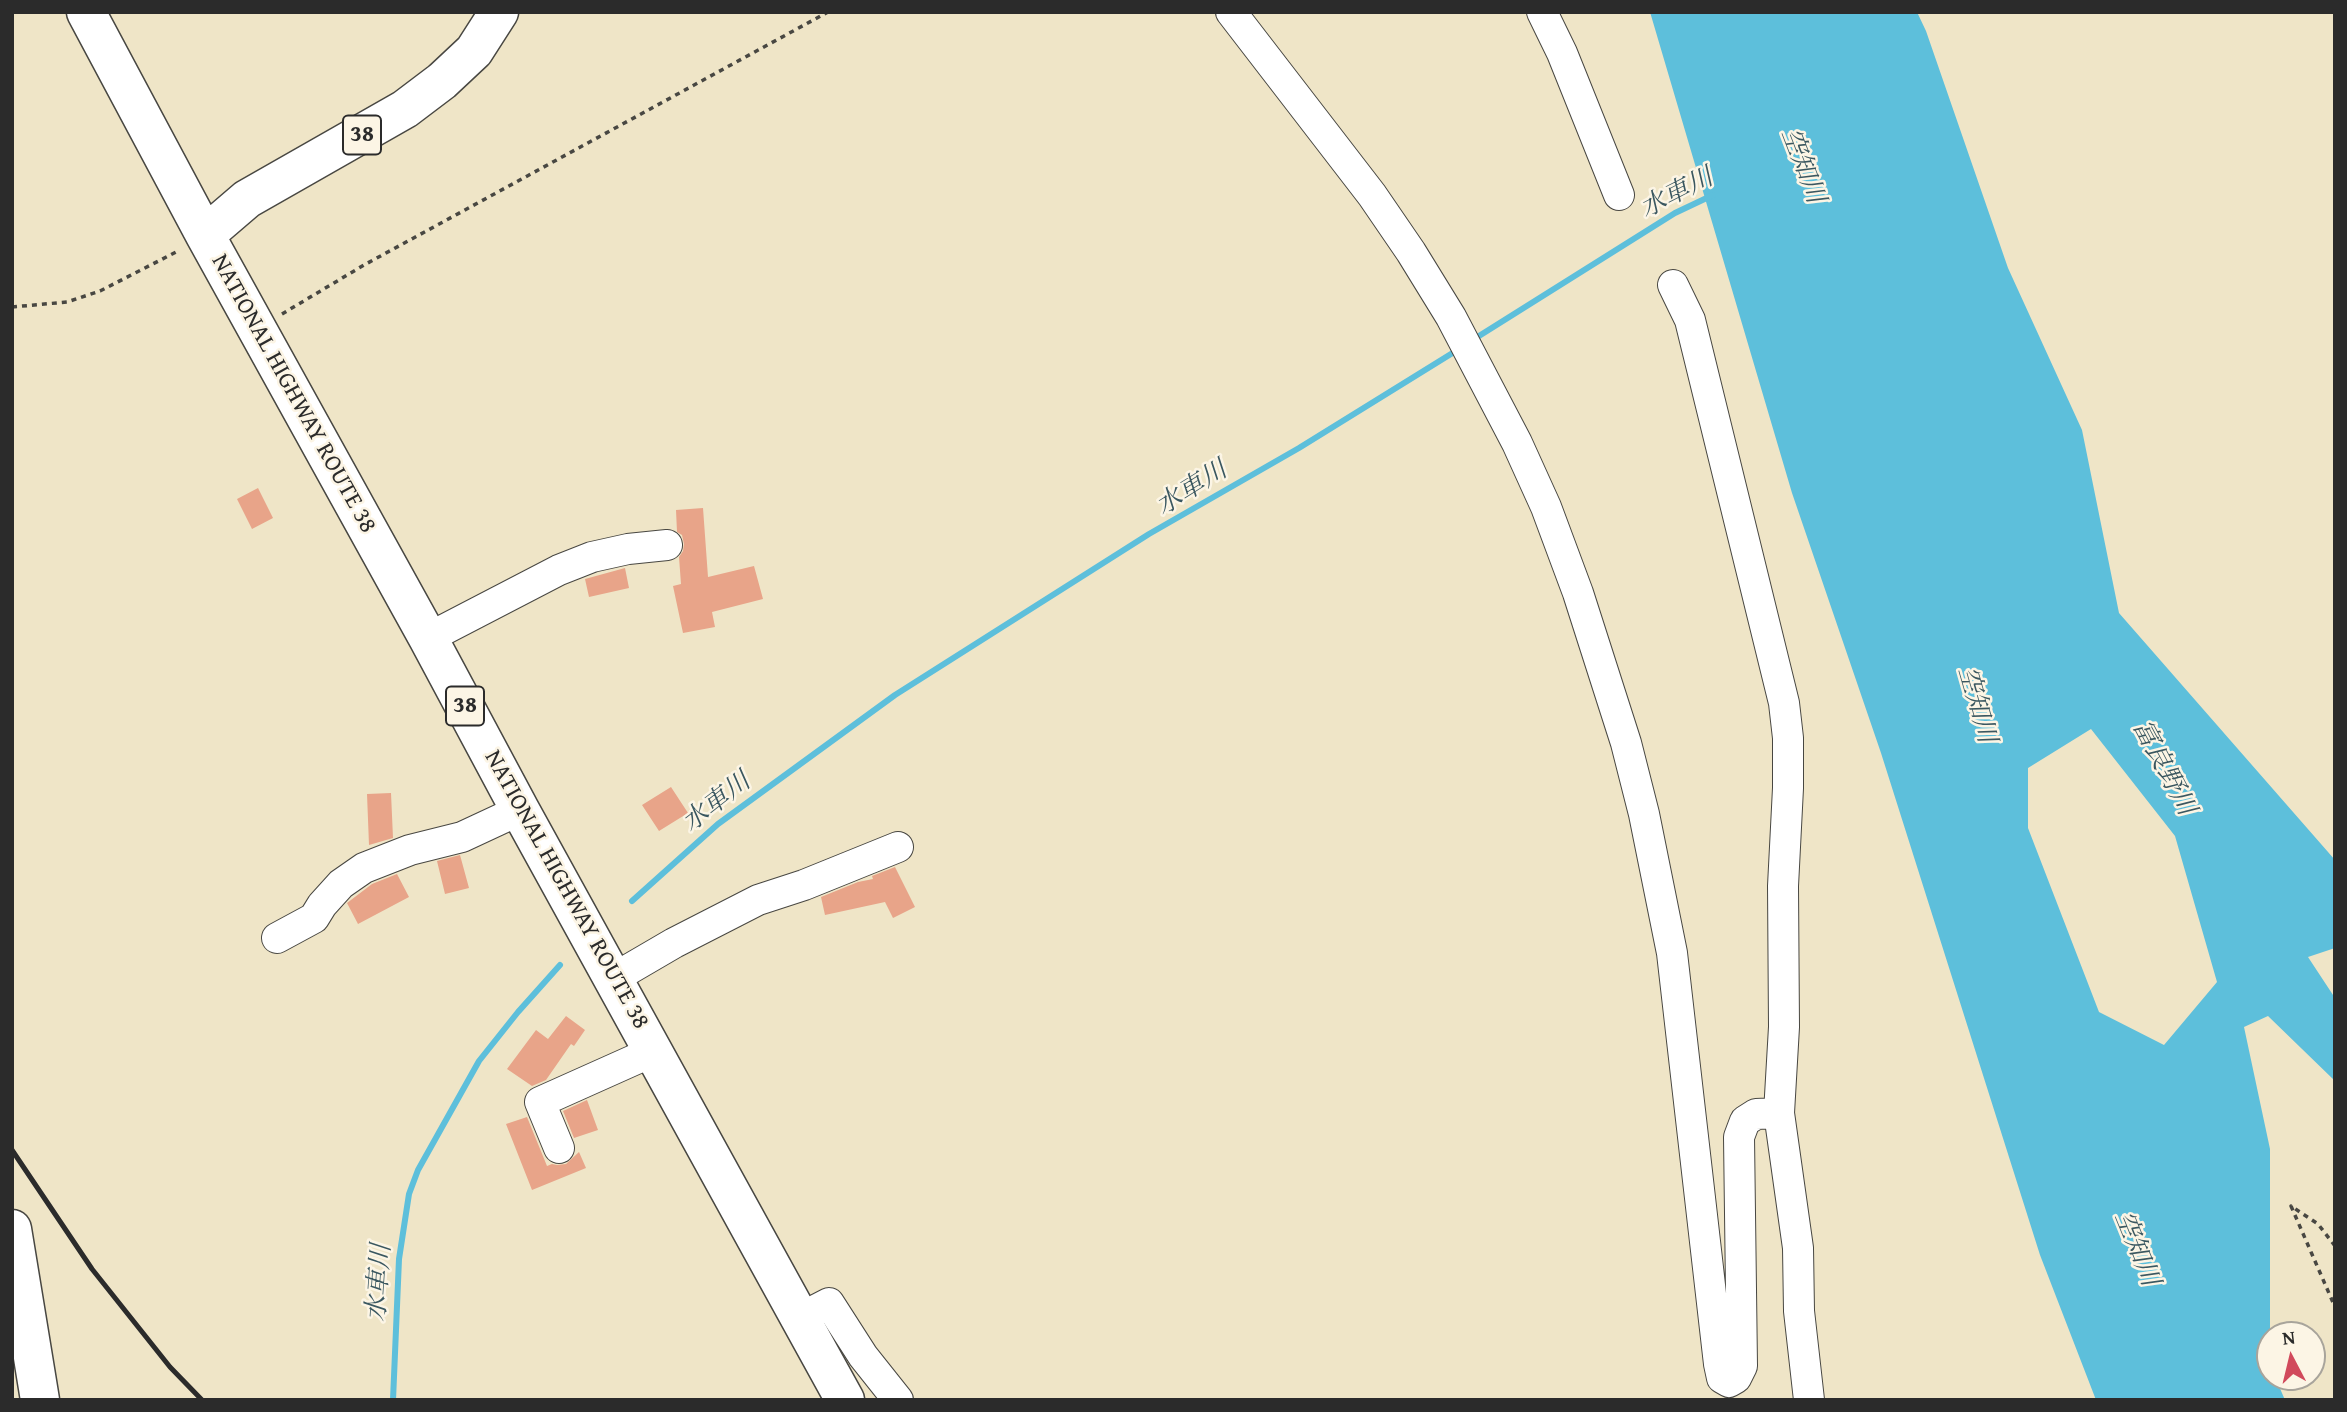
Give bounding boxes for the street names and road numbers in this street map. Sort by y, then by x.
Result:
road number: 38 [343,116,381,154]
street label: NATIONAL HIGHWAY ROUTE 38 [204,250,382,538]
road number: 38 [446,686,484,726]
street label: NATIONAL HIGHWAY ROUTE 38 [477,746,655,1034]

